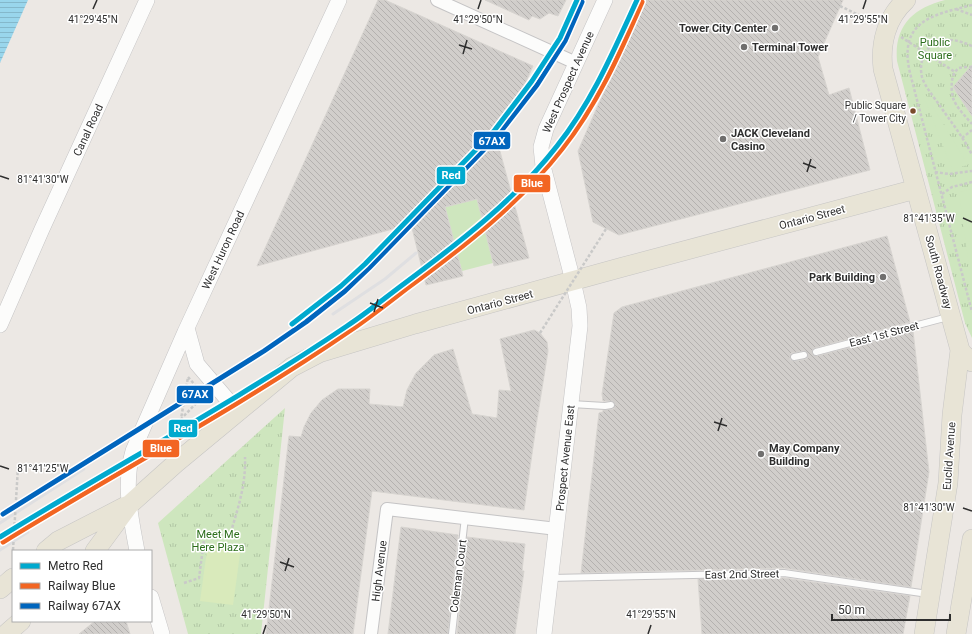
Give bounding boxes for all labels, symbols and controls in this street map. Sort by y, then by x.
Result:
text: 41°29'45"N [68,14,118,25]
text: 41°29'50"N [453,14,503,25]
text: 41°29'55"N [838,14,888,25]
place label: Tower City Center [679,22,767,35]
marker: Tower City Center [770,23,780,33]
street label: West Prospect Avenue [540,29,597,135]
park label: Public Square [918,36,952,62]
place label: Terminal Tower [752,41,828,54]
marker: Terminal Tower [739,42,749,52]
place label: Public Square / Tower City [845,100,906,124]
street label: Canal Road [71,102,106,158]
marker: Public Square / Tower City [908,106,918,116]
place label: JACK Cleveland Casino [731,127,810,153]
line badge: 67AX [473,131,511,150]
marker: JACK Cleveland Casino [718,134,728,144]
text: 67AX [479,135,506,148]
line badge: Red [436,166,466,185]
text: Red [441,169,461,182]
text: 81°41'30"W [17,174,69,185]
line badge: Blue [513,174,551,193]
text: Blue [521,177,543,190]
street label: Ontario Street [778,202,847,233]
street label: West Huron Road [200,209,247,292]
text: 81°41'35"W [903,213,955,224]
street label: South Roadway [922,234,955,311]
place label: Park Building [809,271,875,284]
marker: Park Building [878,272,888,282]
street label: Ontario Street [466,287,535,318]
street label: East 1st Street [848,319,921,350]
line badge: 67AX [176,385,214,404]
text: 67AX [182,388,209,401]
street label: Prospect Avenue East [553,404,578,512]
line badge: Red [168,419,198,438]
street label: Euclid Avenue [941,421,958,491]
text: Red [173,422,193,435]
line badge: Blue [142,439,180,458]
text: Blue [150,442,172,455]
place label: May Company Building [769,442,840,468]
marker: May Company Building [756,449,766,459]
text: 81°41'25"W [17,463,69,474]
text: 81°41'30"W [903,502,955,513]
park label: Meet Me Here Plaza [192,528,244,554]
street label: Coleman Court [448,538,469,613]
street label: High Avenue [369,540,390,602]
legend [12,550,152,622]
text: Metro Red [48,559,103,573]
street label: East 2nd Street [705,567,780,582]
text: Railway Blue [48,579,115,593]
scale bar [832,596,950,622]
text: Railway 67AX [48,599,121,613]
text: 50 m [838,603,865,617]
text: 41°29'50"N [241,609,291,620]
text: 41°29'55"N [626,609,676,620]

